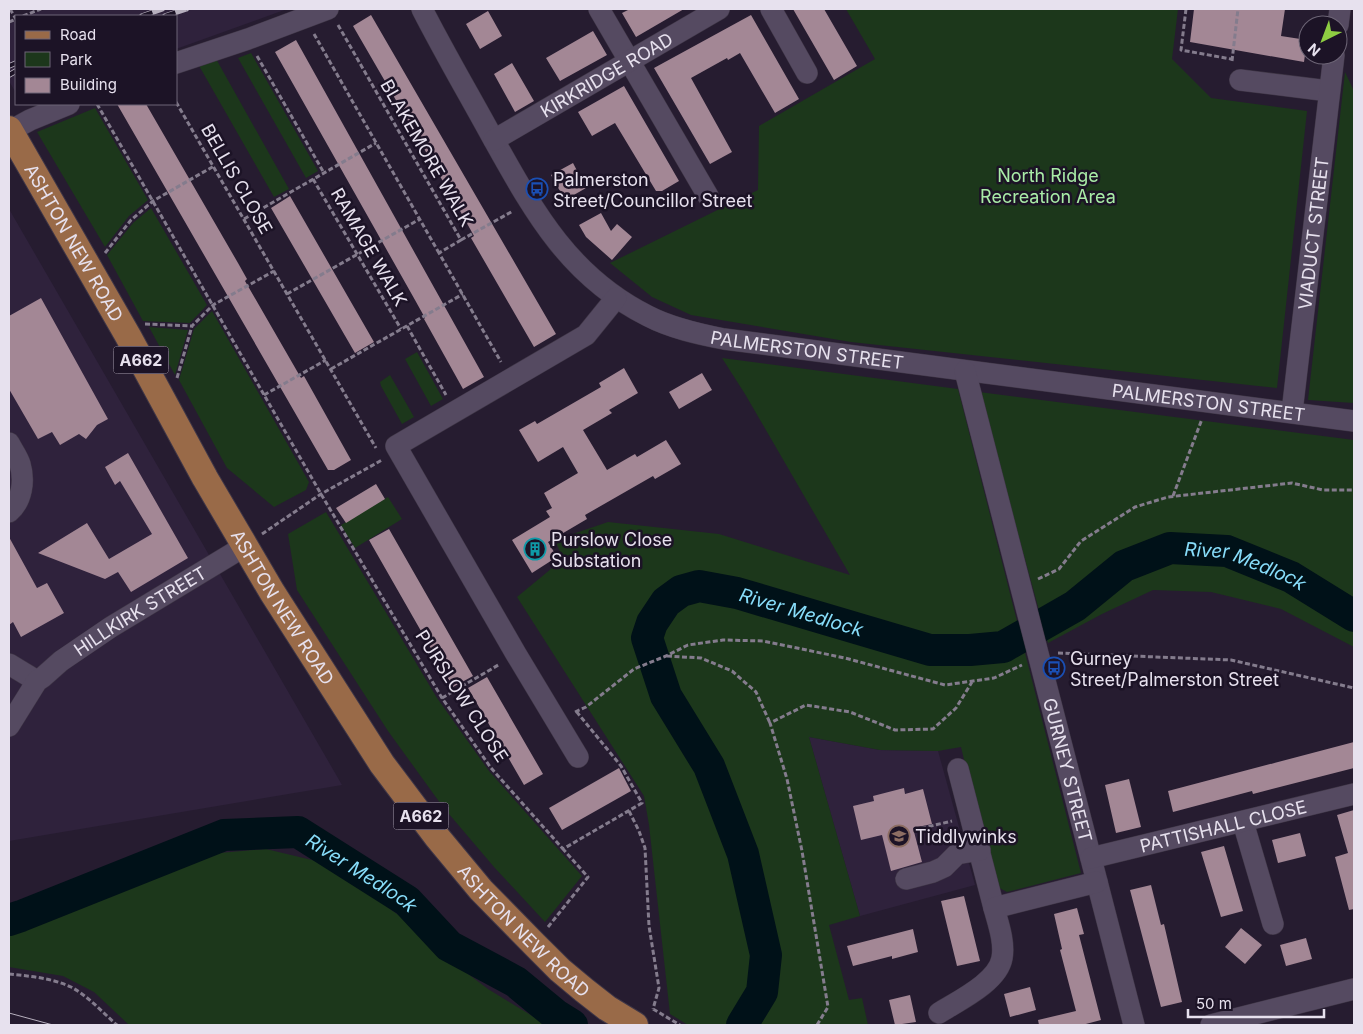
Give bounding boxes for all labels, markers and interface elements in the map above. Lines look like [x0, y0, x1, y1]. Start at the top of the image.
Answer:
legend [15, 15, 178, 105]
north arrow [1298, 15, 1348, 65]
text: Road [60, 25, 96, 44]
street label: KIRKRIDGE ROAD [536, 28, 676, 121]
text: N [1304, 40, 1324, 60]
text: Park [60, 50, 93, 69]
text: Building [60, 75, 117, 94]
street label: BLAKEMORE WALK [376, 76, 478, 230]
street label: BELLIS CLOSE [197, 120, 277, 238]
street label: VIADUCT STREET [1294, 156, 1332, 311]
street label: ASHTON NEW ROAD [21, 160, 128, 325]
park label: North Ridge Recreation Area [980, 165, 1116, 207]
place label: Palmerston Street/Councillor Street [553, 169, 752, 211]
bus stop icon: Palmerston Street/Councillor Street [525, 177, 549, 201]
street label: RAMAGE WALK [327, 184, 411, 310]
street label: PALMERSTON STREET [709, 326, 905, 373]
road number: A662 [114, 346, 168, 374]
street label: PALMERSTON STREET [1111, 379, 1307, 425]
street label: ASHTON NEW ROAD [227, 526, 339, 688]
place label: Purslow Close Substation [551, 529, 672, 571]
building icon: Purslow Close Substation [523, 537, 547, 561]
water label: River Medlock [1184, 537, 1311, 595]
street label: HILLKIRK STREET [70, 561, 210, 660]
water label: River Medlock [737, 583, 866, 641]
street label: PURSLOW CLOSE [411, 626, 513, 766]
place label: Gurney Street/Palmerston Street [1070, 648, 1279, 690]
bus stop icon: Gurney Street/Palmerston Street [1042, 656, 1066, 680]
street label: GURNEY STREET [1039, 696, 1097, 844]
street label: PATTISHALL CLOSE [1138, 795, 1309, 856]
road number: A662 [394, 802, 448, 829]
school or university icon: Tiddlywinks [887, 824, 911, 848]
place label: Tiddlywinks [915, 826, 1017, 847]
water label: River Medlock [302, 829, 423, 917]
street label: ASHTON NEW ROAD [454, 860, 594, 1001]
scale bar [1188, 986, 1324, 1018]
text: 50 m [1196, 994, 1232, 1013]

